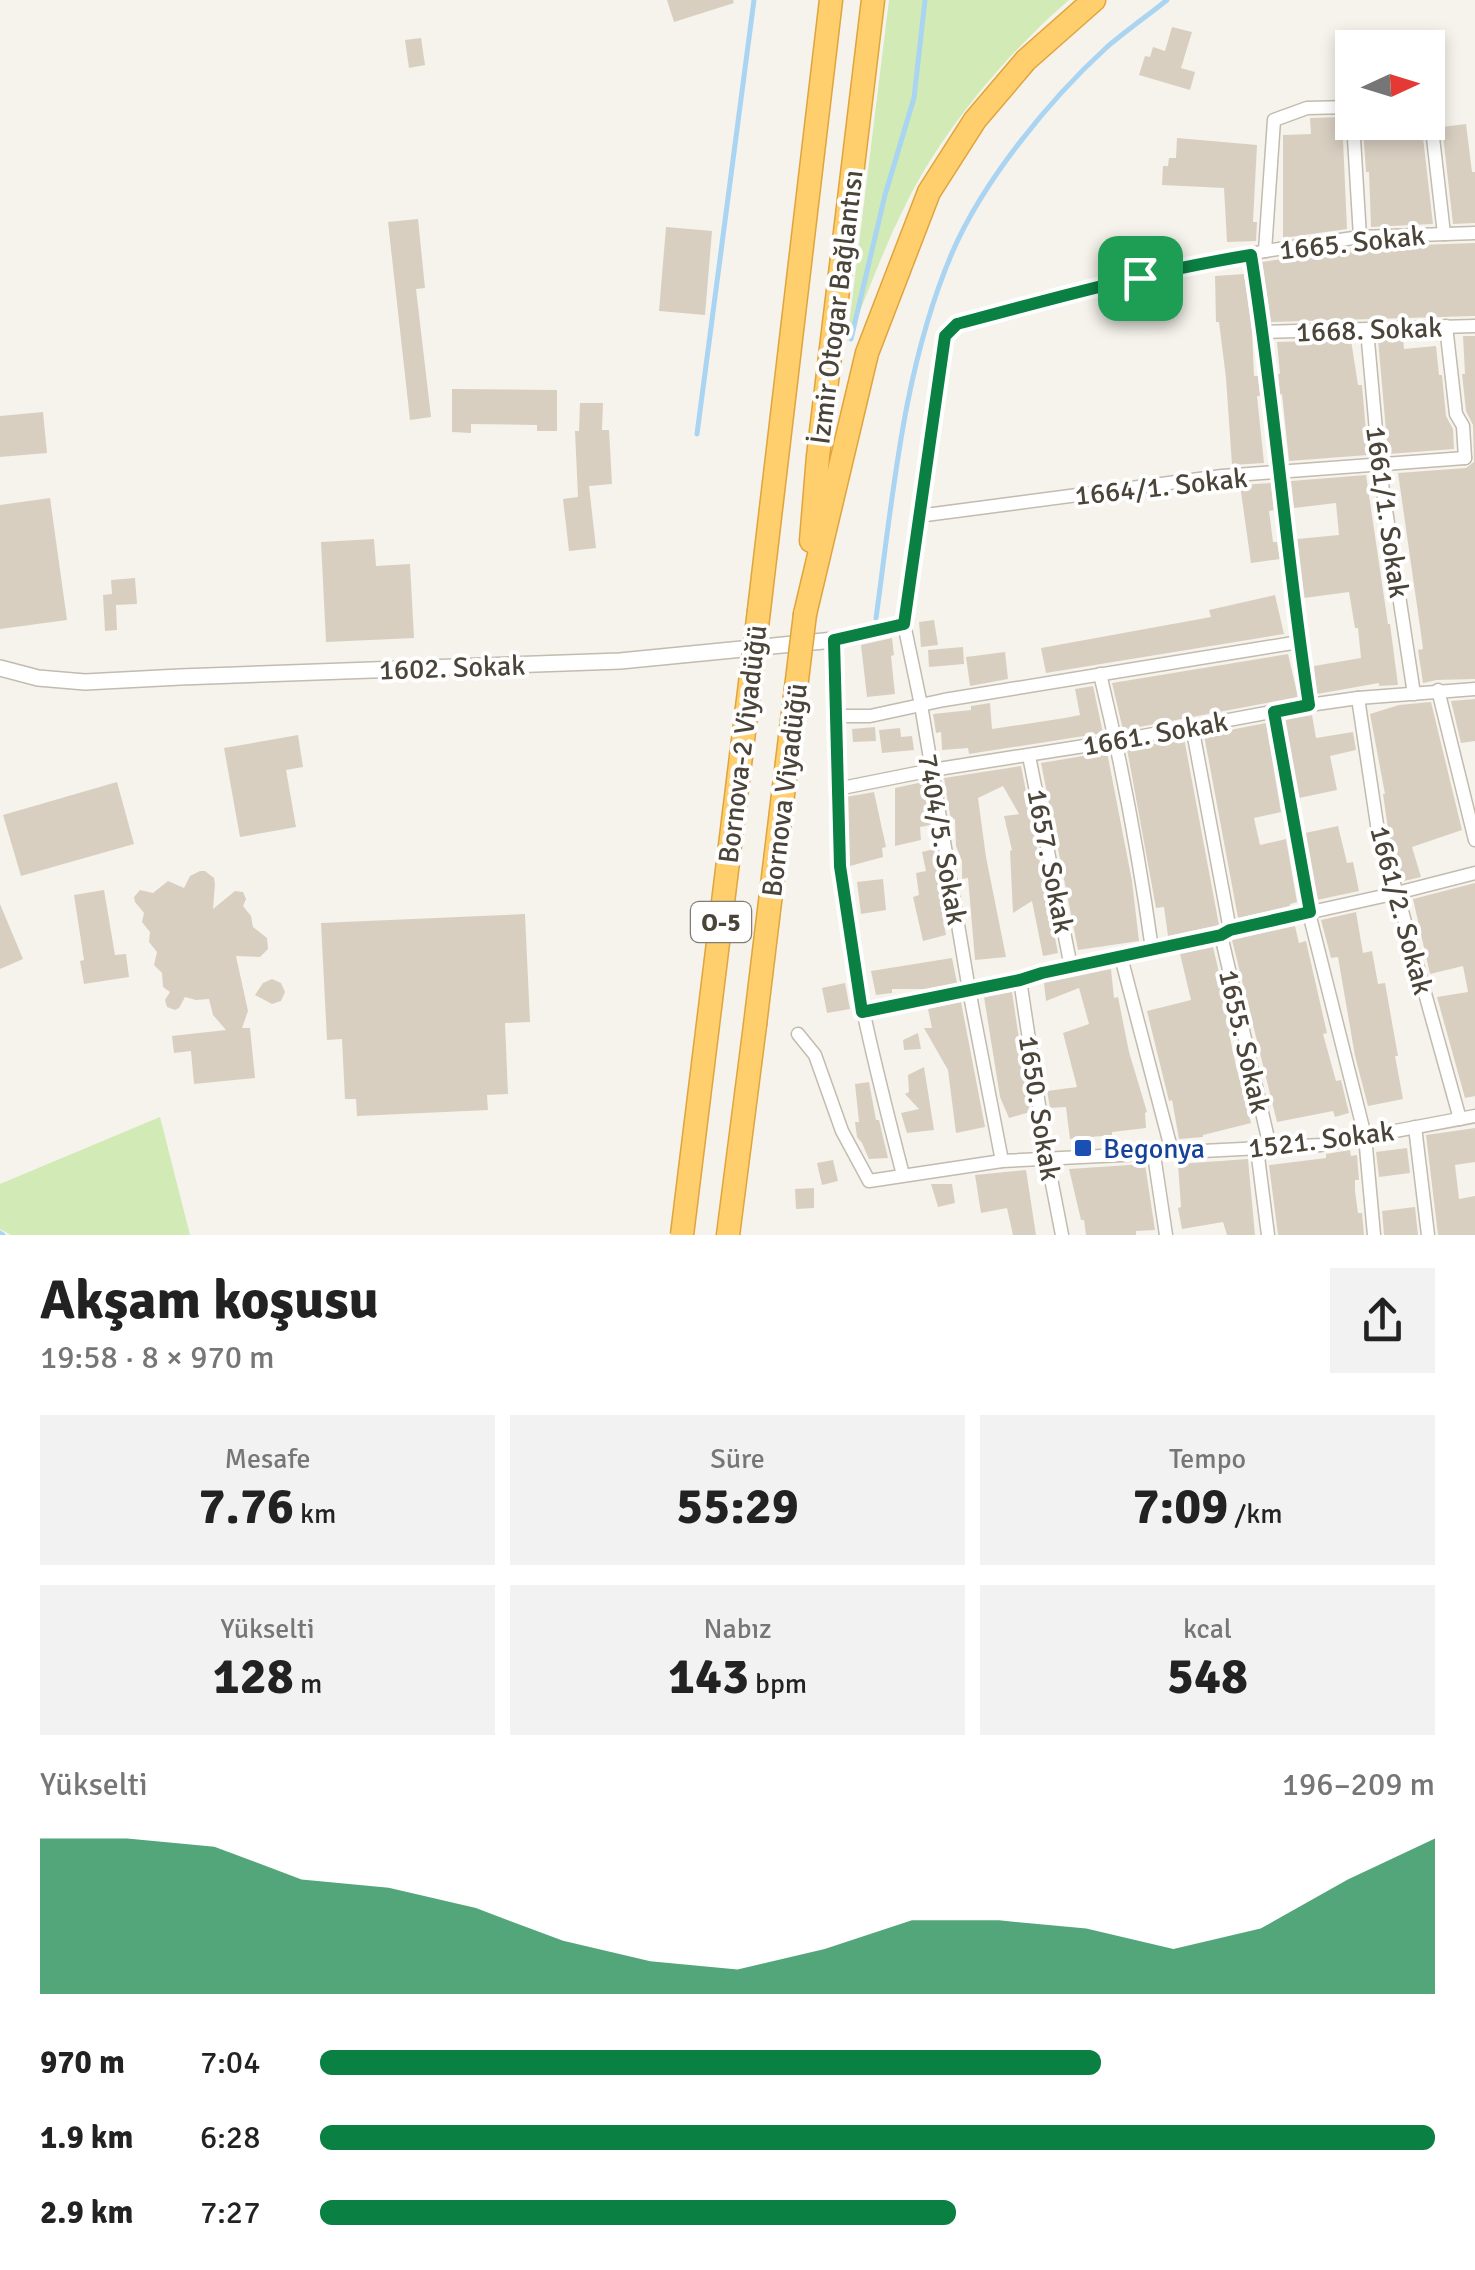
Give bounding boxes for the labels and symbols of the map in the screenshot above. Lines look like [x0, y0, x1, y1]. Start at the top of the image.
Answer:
north arrow [1335, 30, 1445, 140]
street label: İzmir Otogar Bağlantısı [803, 168, 871, 446]
street label: 1665. Sokak [1278, 218, 1427, 268]
pin [1098, 236, 1183, 321]
street label: 1668. Sokak [1295, 310, 1443, 350]
street label: 1661/1. Sokak [1358, 424, 1416, 600]
street label: 1664/1. Sokak [1073, 461, 1249, 513]
street label: Bornova-2 Viyadüğü [712, 623, 774, 865]
street label: 1602. Sokak [378, 648, 526, 688]
street label: Bornova Viyadüğü [755, 681, 815, 899]
street label: 1661. Sokak [1080, 705, 1230, 763]
street label: 7404/5. Sokak [910, 751, 974, 927]
street label: 1657. Sokak [1019, 786, 1081, 936]
street label: 1661/2. Sokak [1362, 822, 1440, 998]
road number: O-5 [691, 902, 751, 942]
street label: 1655. Sokak [1211, 966, 1277, 1116]
street label: 1650. Sokak [1011, 1033, 1067, 1183]
street label: 1521. Sokak [1246, 1114, 1396, 1166]
place label: Begonya [1103, 1132, 1205, 1166]
marker: Begonya [1072, 1137, 1094, 1159]

